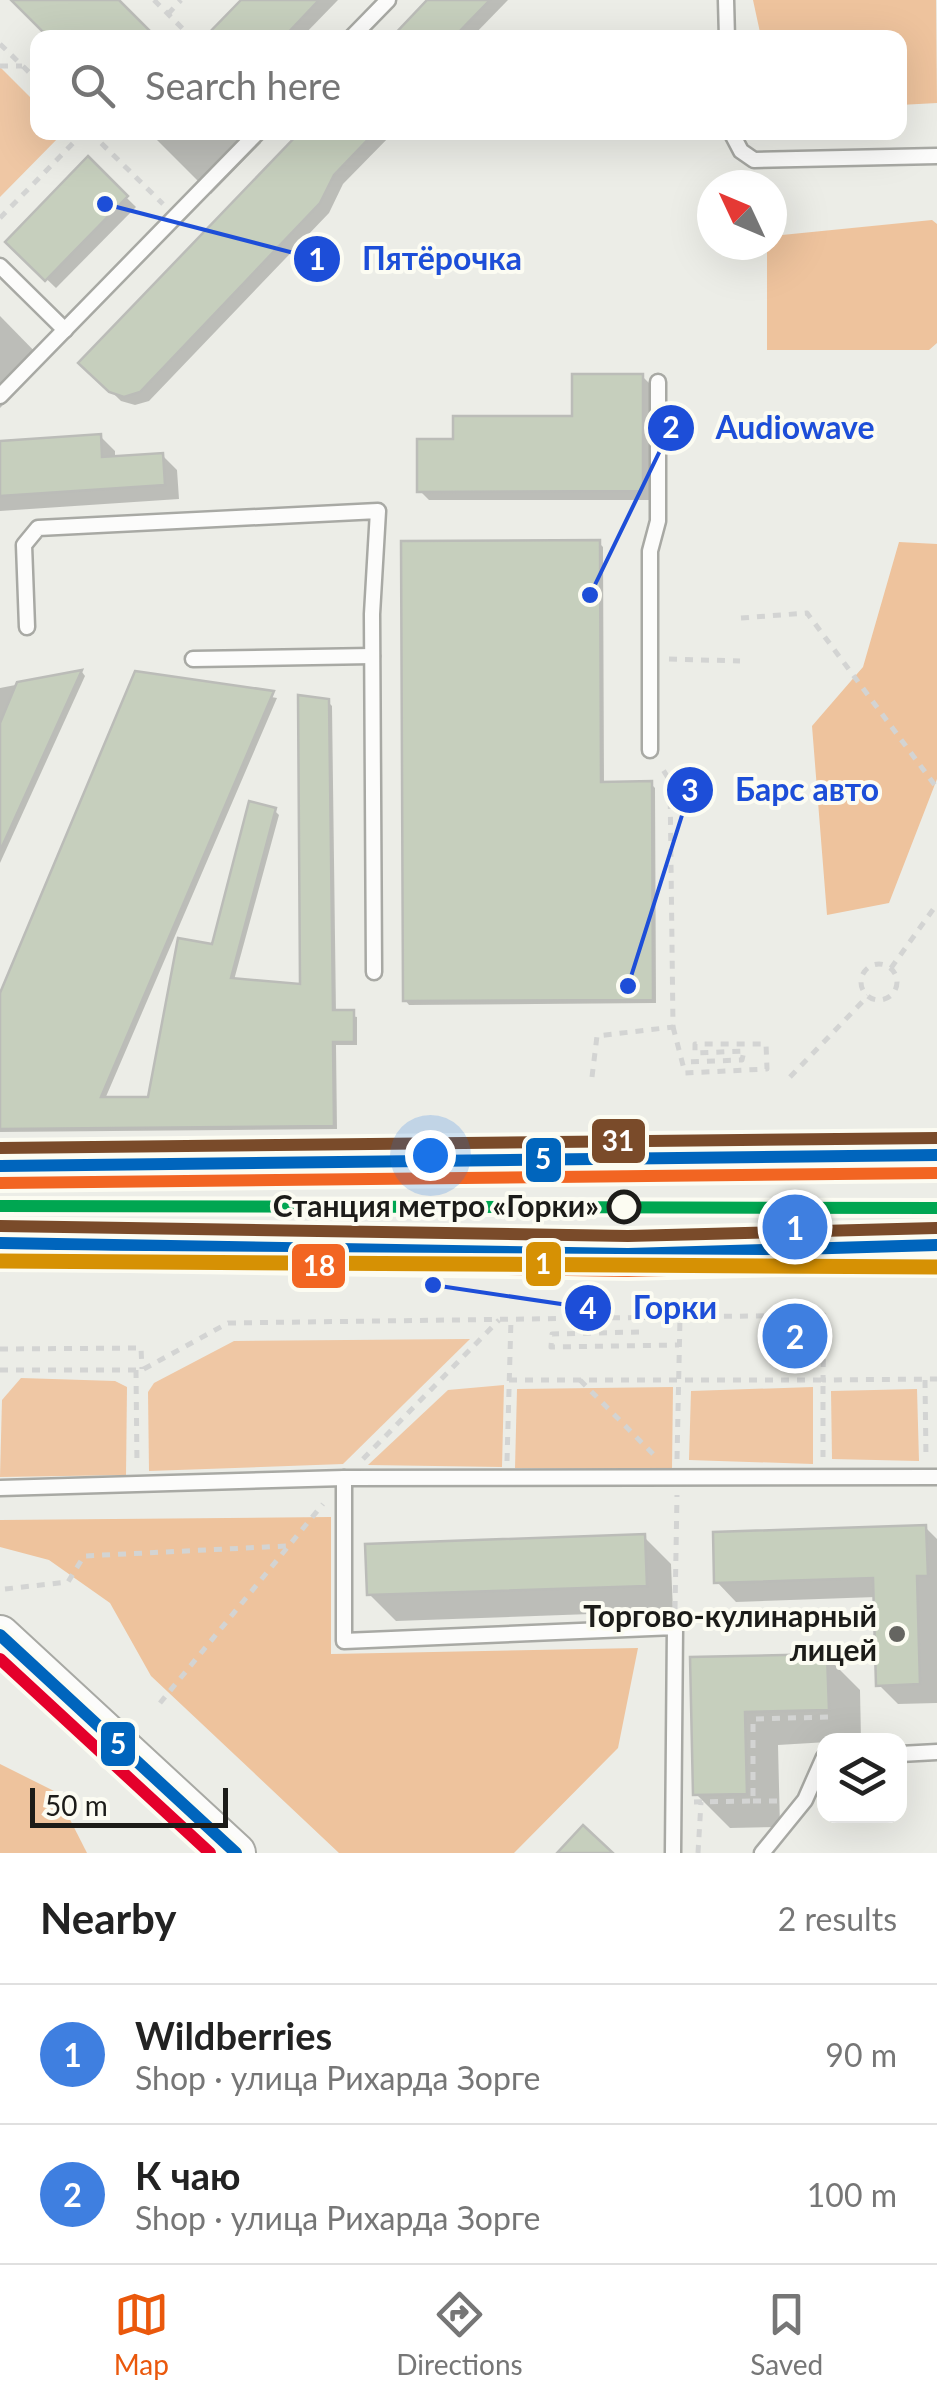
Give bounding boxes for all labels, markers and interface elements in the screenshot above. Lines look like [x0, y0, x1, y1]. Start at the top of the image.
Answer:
search box [30, 30, 907, 140]
icon: search [65, 58, 120, 113]
text: Search here [145, 62, 341, 108]
north arrow [697, 170, 787, 260]
callout: Пятёрочка [292, 228, 542, 290]
text: Пятёрочка [362, 238, 522, 277]
text: 1 [308, 240, 326, 276]
callout: Audiowave [646, 397, 895, 459]
text: Audiowave [714, 407, 875, 446]
text: 2 [662, 408, 680, 444]
callout: Барс авто [665, 759, 899, 821]
text: Барс авто [735, 769, 879, 808]
text: 3 [681, 771, 699, 807]
line badge: 31 [590, 1117, 647, 1165]
text: 31 [602, 1123, 634, 1157]
your location [405, 1130, 456, 1181]
line badge: 5 [524, 1136, 563, 1184]
text: 5 [535, 1141, 551, 1175]
place label: Станция метро «Горки» [273, 1187, 599, 1223]
pin: 1 [762, 1190, 828, 1264]
marker: Станция метро «Горки» [608, 1191, 640, 1223]
line badge: 1 [524, 1240, 563, 1288]
line badge: 18 [290, 1242, 347, 1290]
text: 1 [535, 1246, 551, 1280]
text: 18 [303, 1248, 335, 1282]
callout: Горки [563, 1277, 738, 1339]
text: Горки [633, 1287, 717, 1326]
text: 4 [579, 1289, 597, 1325]
pin: 2 [762, 1298, 828, 1374]
place label: Торгово-кулинарный лицей [583, 1597, 877, 1667]
marker: Торгово-кулинарный лицей [886, 1623, 908, 1645]
line badge: 5 [99, 1720, 137, 1768]
text: 5 [110, 1726, 126, 1760]
map controls [817, 1733, 907, 1823]
button: layers [817, 1733, 907, 1823]
scale bar [30, 1783, 228, 1828]
text: 50 m [45, 1788, 108, 1822]
text: Nearby [40, 1893, 177, 1943]
text: 2 results [778, 1899, 897, 1938]
text: Wildberries [135, 2012, 332, 2058]
text: 1 [63, 2035, 82, 2074]
text: 90 m [825, 2035, 897, 2074]
text: Shop · улица Рихарда Зорге [135, 2058, 540, 2097]
text: К чаю [135, 2152, 240, 2198]
text: 2 [63, 2175, 82, 2214]
text: 100 m [807, 2175, 897, 2214]
text: Shop · улица Рихарда Зорге [135, 2198, 540, 2237]
tab: Map [114, 2287, 169, 2381]
tab: Directions [396, 2287, 523, 2381]
tab: Saved [750, 2287, 823, 2381]

